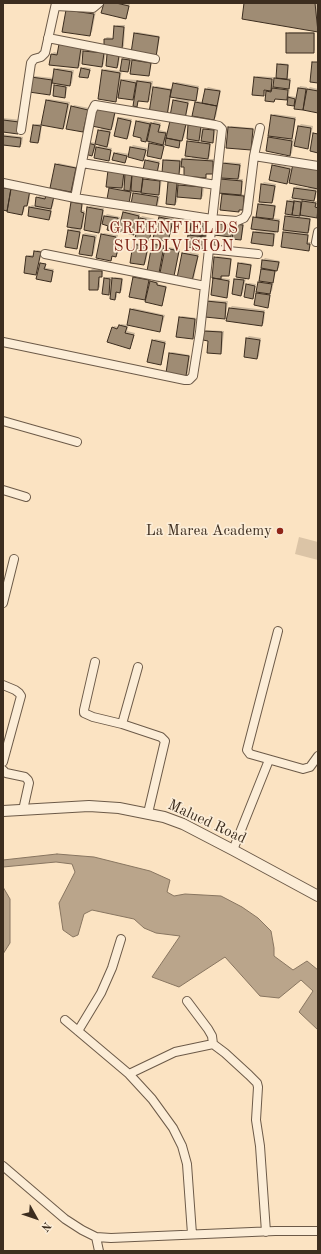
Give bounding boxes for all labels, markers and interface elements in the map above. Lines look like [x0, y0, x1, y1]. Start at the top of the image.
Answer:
district label: GREENFIELDS SUBDIVISION [109, 219, 239, 257]
place label: La Marea Academy [146, 522, 272, 540]
marker: La Marea Academy [275, 526, 285, 536]
street label: Malued Road [165, 796, 249, 848]
north arrow [16, 1198, 56, 1238]
text: N [39, 1219, 52, 1233]

